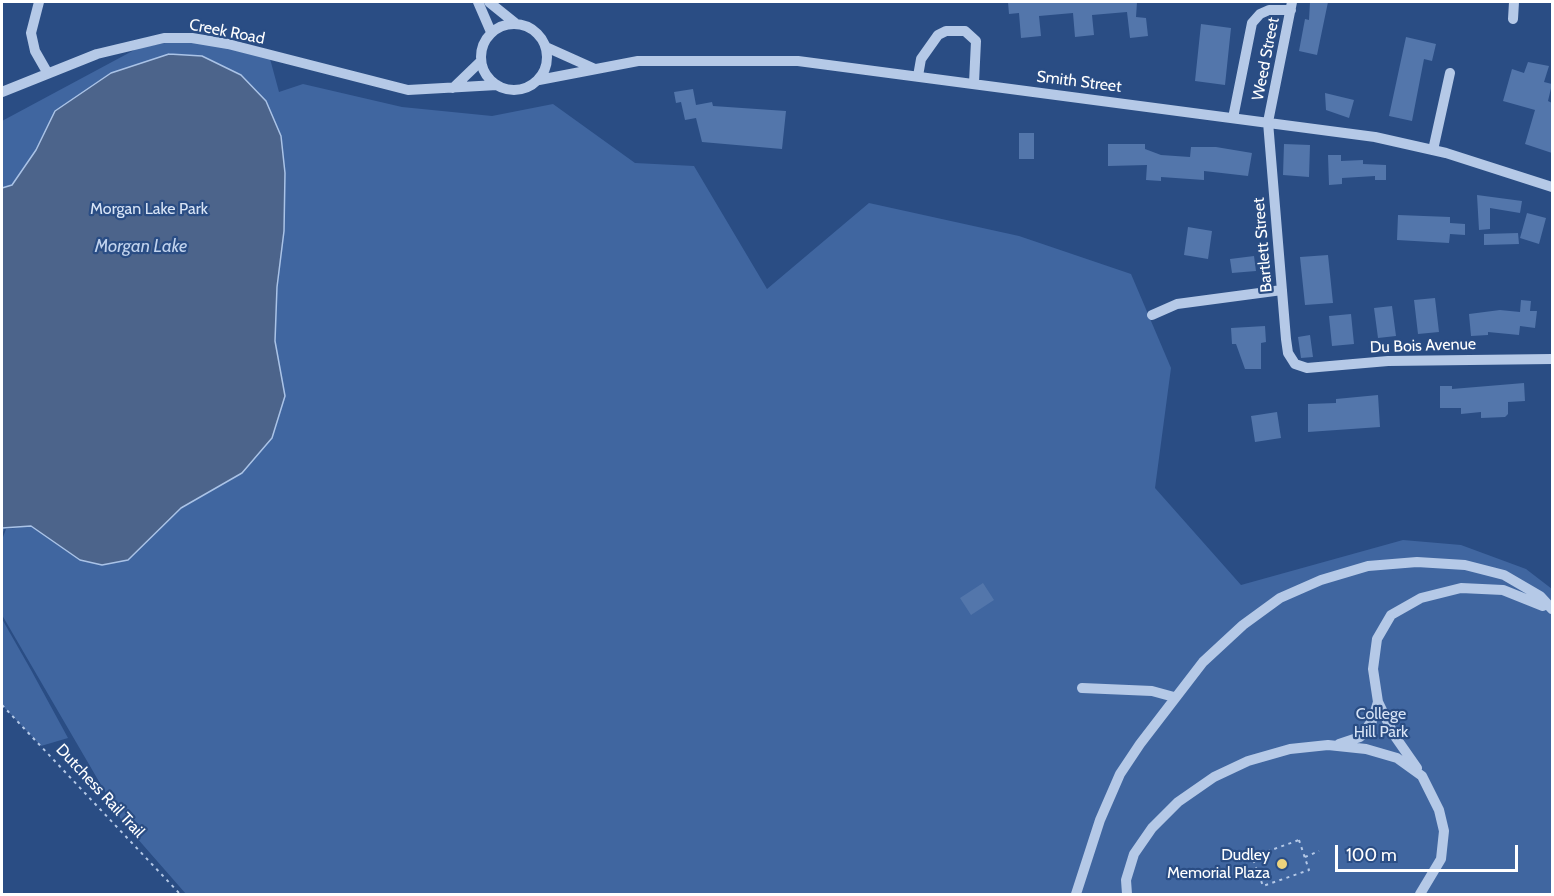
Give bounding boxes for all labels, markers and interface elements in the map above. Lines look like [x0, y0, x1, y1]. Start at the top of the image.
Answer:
street label: Creek Road [188, 15, 266, 49]
street label: Weed Street [1249, 16, 1283, 102]
street label: Smith Street [1035, 67, 1123, 97]
street label: Bartlett Street [1249, 197, 1277, 293]
park label: Morgan Lake Park [90, 199, 208, 219]
water label: Morgan Lake [95, 236, 187, 258]
street label: Du Bois Avenue [1370, 335, 1476, 357]
park label: College Hill Park [1354, 704, 1408, 742]
street label: Dutchess Rail Trail [52, 740, 148, 842]
scale bar [1338, 833, 1521, 871]
text: 100 m [1346, 844, 1397, 866]
place label: Dudley Memorial Plaza [1167, 845, 1270, 883]
marker: Dudley Memorial Plaza [1275, 857, 1289, 871]

